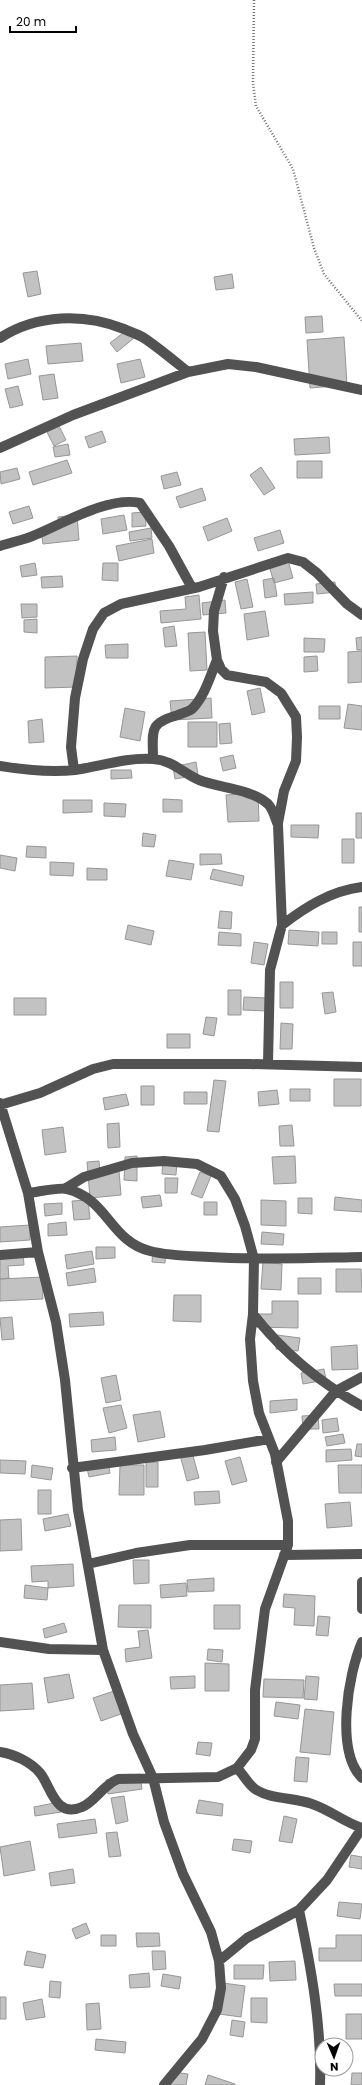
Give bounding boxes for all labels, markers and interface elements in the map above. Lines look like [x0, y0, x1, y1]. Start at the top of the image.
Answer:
scale bar [10, 8, 76, 34]
text: 20 m [16, 13, 46, 30]
north arrow [314, 2037, 354, 2077]
text: N [330, 2059, 339, 2075]

